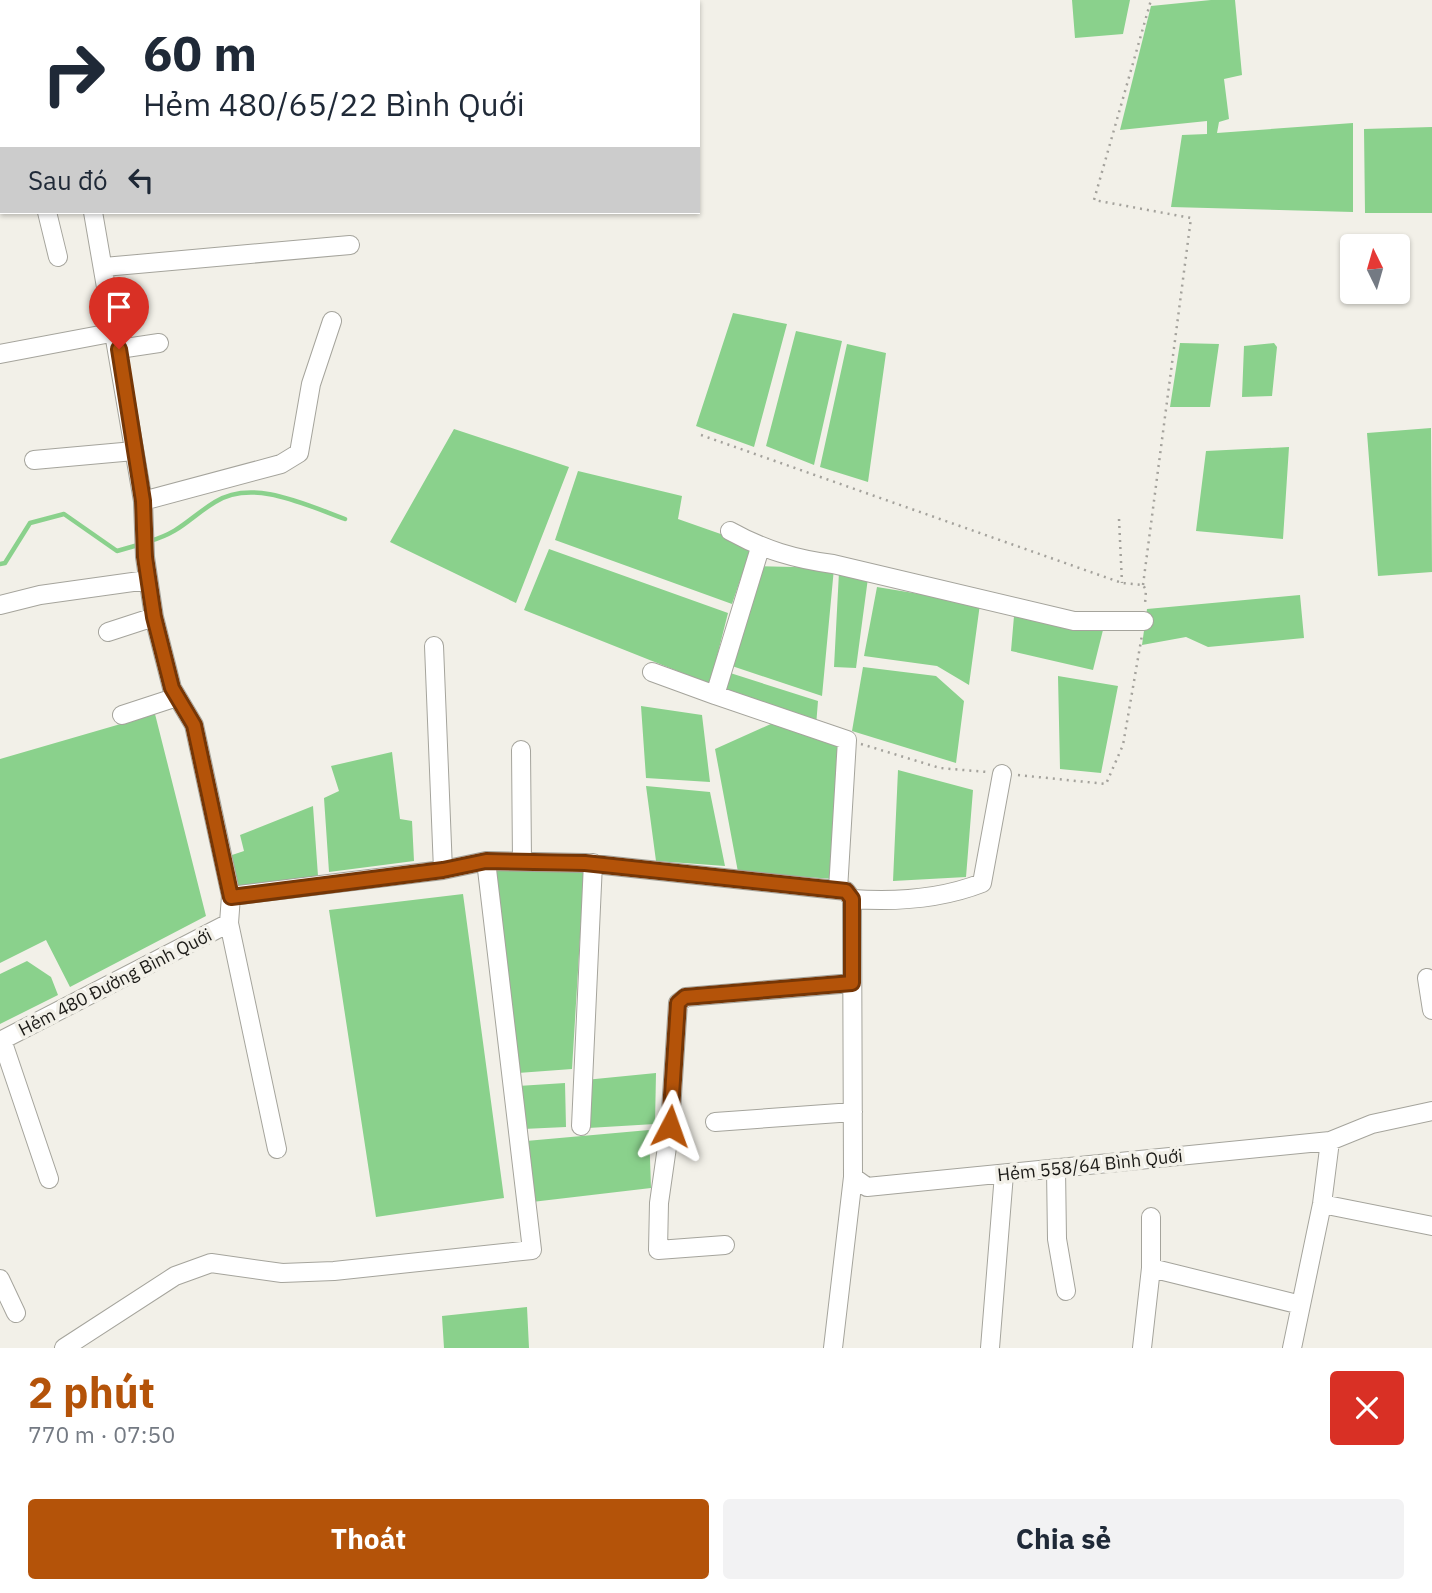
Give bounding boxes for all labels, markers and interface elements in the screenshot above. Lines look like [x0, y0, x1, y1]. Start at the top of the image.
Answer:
text: 60 m [143, 21, 257, 84]
icon: right [28, 28, 119, 119]
text: Hẻm 480/65/22 Bình Quới [143, 83, 525, 125]
icon: left [122, 161, 160, 199]
text: Sau đó [28, 163, 108, 197]
north arrow [1340, 234, 1410, 304]
map controls [1340, 234, 1410, 304]
pin [89, 277, 149, 349]
icon: arrive [100, 288, 138, 326]
street label: Hẻm 480 Đường Bình Quới [14, 923, 216, 1041]
position arrow [633, 1089, 707, 1163]
street label: Hẻm 558/64 Bình Quới [996, 1144, 1184, 1186]
text: 2 phút [28, 1365, 155, 1420]
button: close [1330, 1371, 1404, 1445]
text: 770 m · 07:50 [28, 1419, 175, 1449]
button: Thoát [28, 1499, 709, 1579]
button: Chia sẻ [723, 1499, 1404, 1579]

